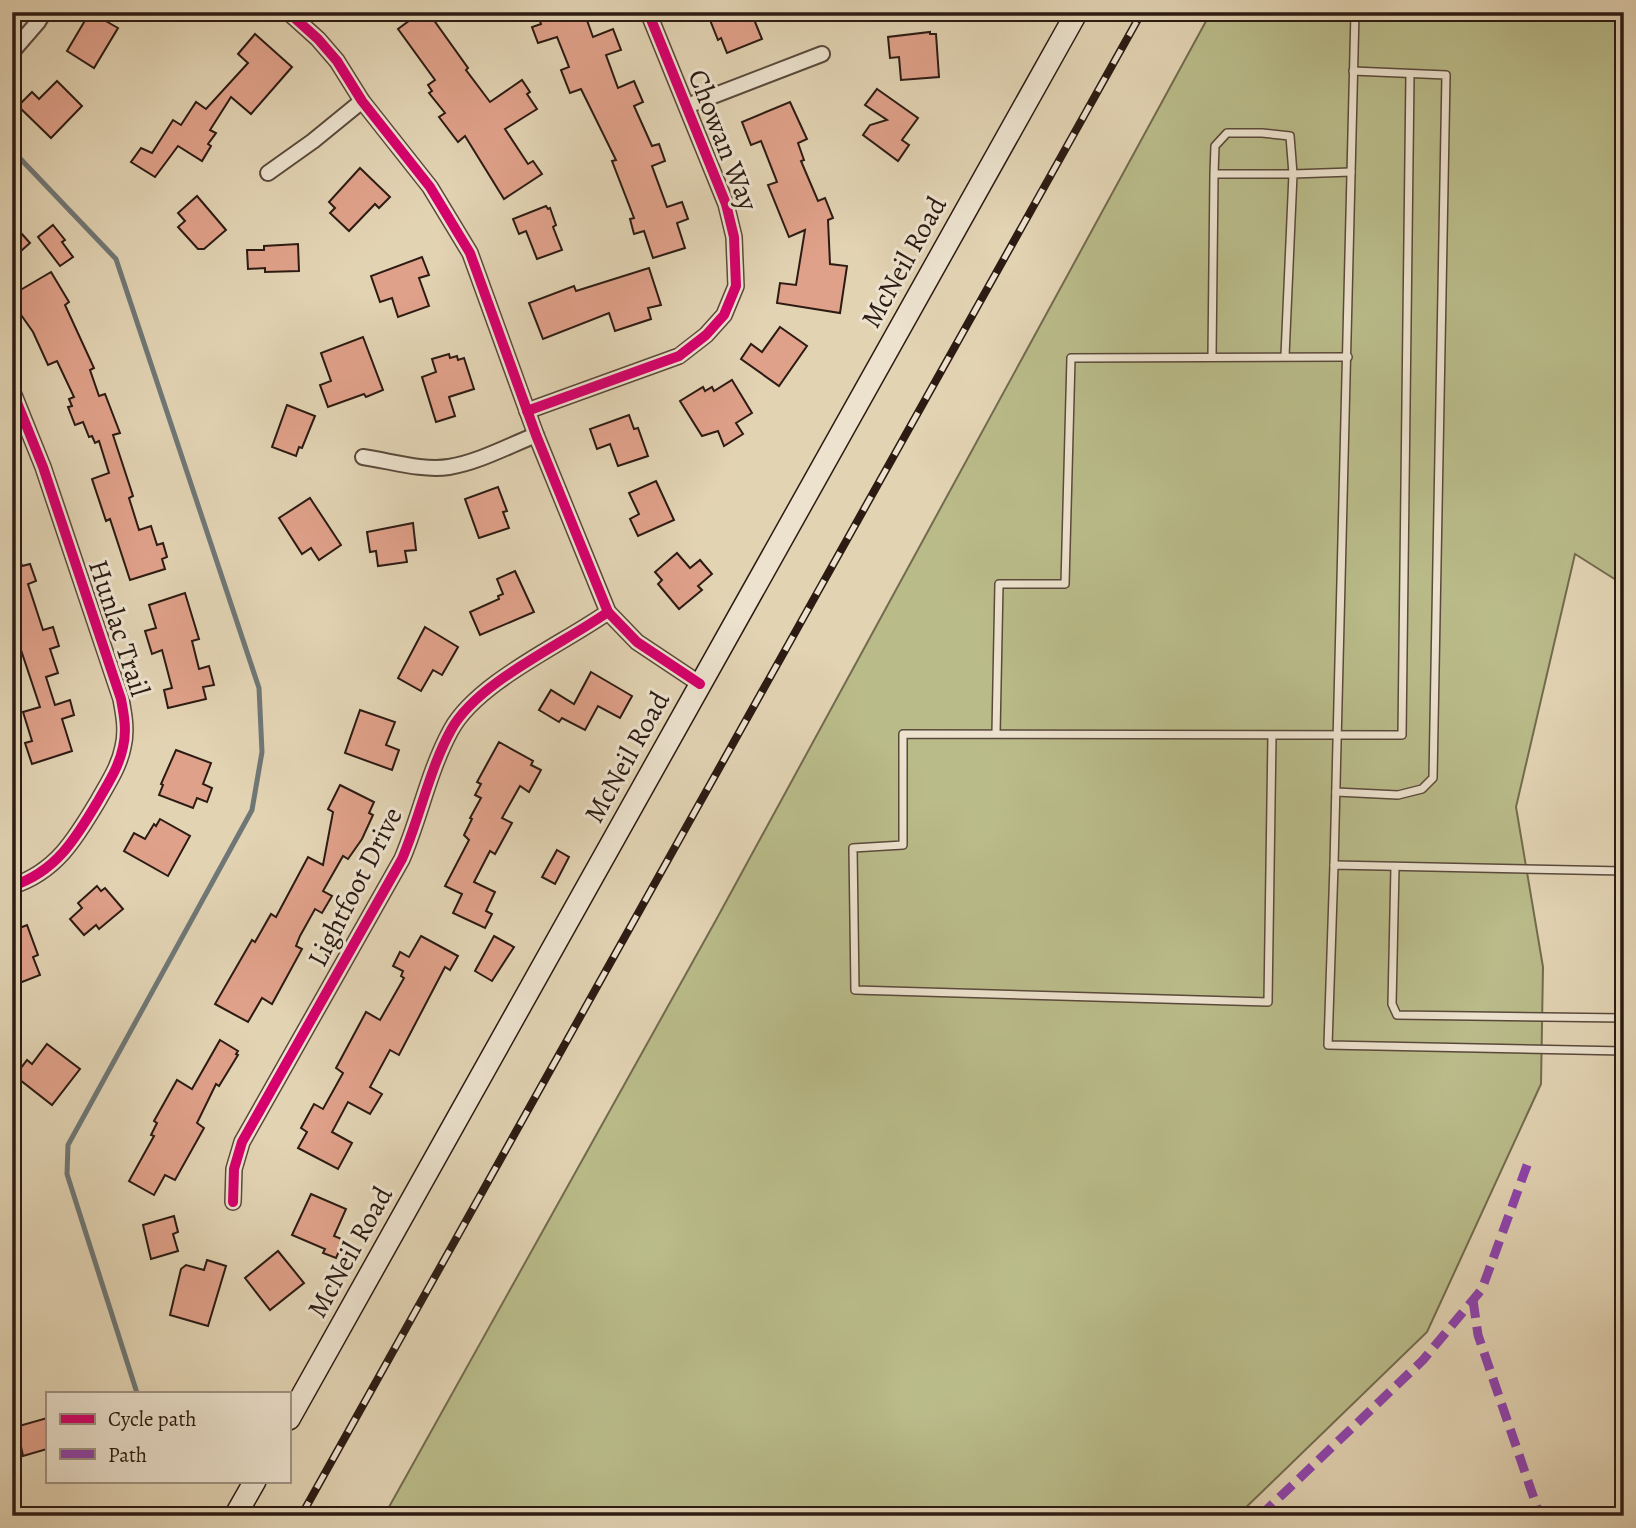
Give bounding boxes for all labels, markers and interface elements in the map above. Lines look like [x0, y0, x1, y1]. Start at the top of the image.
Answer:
street label: Chowan Way [679, 64, 767, 216]
street label: McNeil Road [852, 189, 956, 335]
street label: Hunlac Trail [79, 555, 159, 701]
street label: McNeil Road [575, 684, 679, 830]
street label: Lightfoot Drive [298, 801, 412, 973]
street label: McNeil Road [298, 1179, 402, 1325]
legend [46, 1392, 290, 1482]
text: Cycle path [108, 1405, 197, 1433]
text: Path [108, 1441, 147, 1469]

